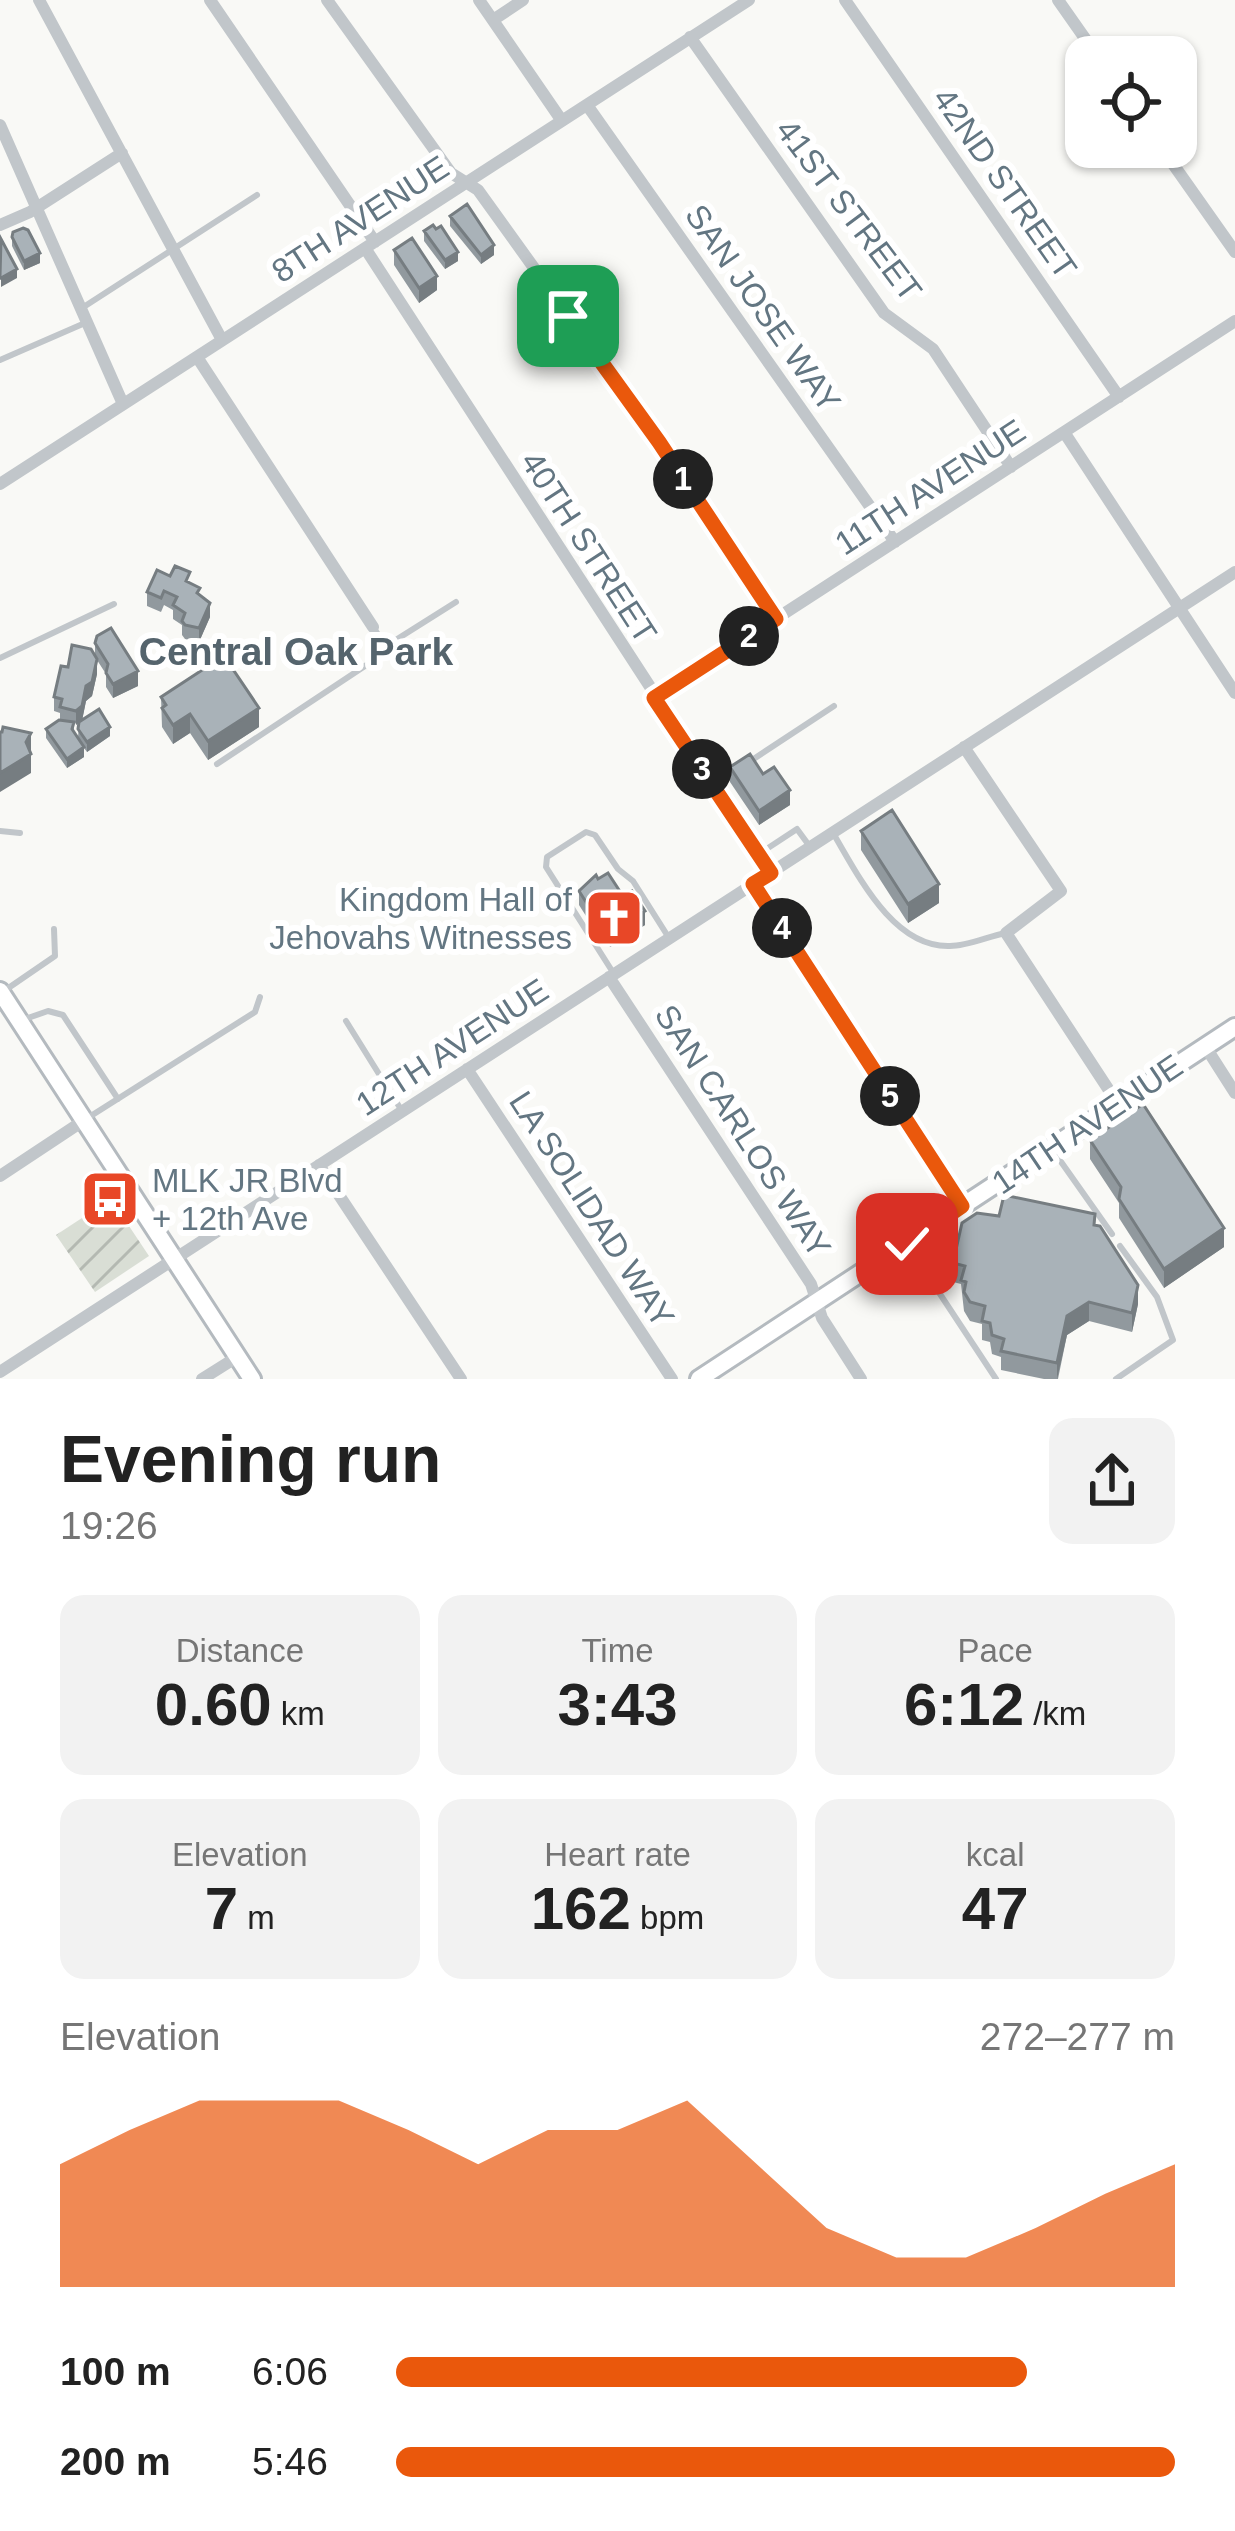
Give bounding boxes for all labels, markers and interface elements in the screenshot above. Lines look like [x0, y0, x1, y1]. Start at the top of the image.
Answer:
map controls [1065, 36, 1197, 168]
button: locate [1065, 36, 1197, 168]
street label: 42ND STREET [926, 81, 1084, 285]
street label: 41ST STREET [769, 112, 929, 308]
street label: 8TH AVENUE [265, 148, 455, 290]
street label: SAN JOSE WAY [678, 198, 848, 418]
pin [517, 265, 619, 367]
icon: arrive [535, 283, 601, 349]
street label: 11TH AVENUE [828, 412, 1032, 562]
street label: 40TH STREET [514, 445, 664, 649]
pin: 1 [653, 449, 713, 509]
text: 1 [674, 460, 692, 497]
pin: 2 [719, 606, 779, 666]
text: 2 [740, 617, 758, 654]
district label: Central Oak Park [139, 630, 453, 673]
pin: 3 [672, 739, 732, 799]
text: 3 [693, 750, 711, 787]
place label: Kingdom Hall of Jehovahs Witnesses [269, 881, 573, 956]
church icon: Kingdom Hall of Jehovahs Witnesses [583, 887, 645, 949]
pin: 4 [752, 898, 812, 958]
text: 4 [773, 909, 791, 946]
street label: 12TH AVENUE [349, 971, 555, 1123]
street label: SAN CARLOS WAY [648, 998, 838, 1264]
street label: 14TH AVENUE [985, 1047, 1189, 1201]
pin: 5 [860, 1066, 920, 1126]
text: 5 [881, 1077, 899, 1114]
street label: LA SOLIDAD WAY [502, 1084, 682, 1334]
place label: MLK JR Blvd + 12th Ave [152, 1162, 343, 1237]
bus stop icon: MLK JR Blvd + 12th Ave [79, 1168, 141, 1230]
pin [856, 1193, 958, 1295]
icon: check [874, 1211, 940, 1277]
button: share [1049, 1418, 1175, 1544]
text: Evening run [60, 1422, 441, 1496]
text: 19:26 [60, 1504, 158, 1547]
text: Distance [176, 1632, 304, 1669]
text: Time [581, 1632, 654, 1669]
text: Pace [958, 1632, 1033, 1669]
text: 0.60 [155, 1671, 272, 1738]
text: 3:43 [557, 1671, 678, 1738]
text: 6:12 [904, 1671, 1024, 1738]
text: km [272, 1695, 325, 1732]
text: /km [1024, 1695, 1086, 1732]
text: Elevation [172, 1836, 308, 1873]
text: Heart rate [544, 1836, 691, 1873]
text: kcal [966, 1836, 1025, 1873]
text: 7 [205, 1875, 238, 1942]
text: 162 [531, 1875, 631, 1942]
text: 47 [962, 1875, 1029, 1942]
text: m [238, 1899, 275, 1936]
text: bpm [631, 1899, 704, 1936]
text: Elevation [60, 2015, 220, 2058]
text: 272–277 m [980, 2015, 1175, 2058]
text: 100 m [60, 2350, 171, 2393]
text: 6:06 [252, 2350, 328, 2393]
text: 200 m [60, 2440, 171, 2483]
text: 5:46 [252, 2440, 328, 2483]

